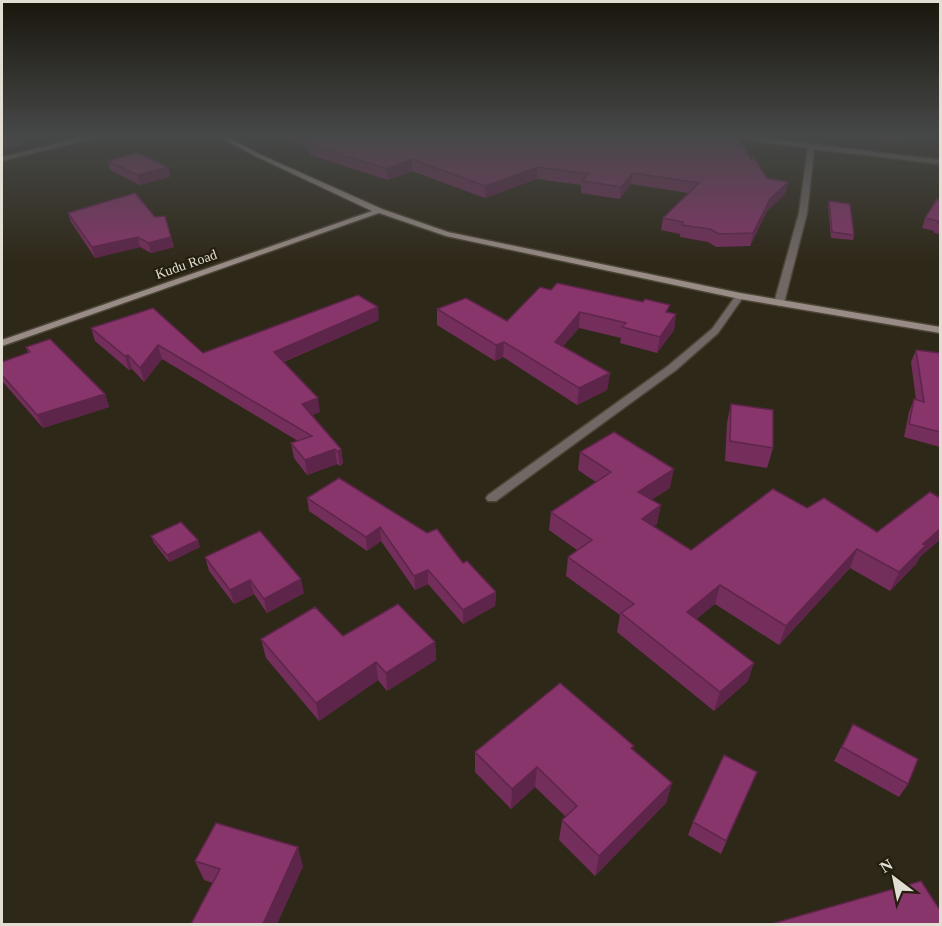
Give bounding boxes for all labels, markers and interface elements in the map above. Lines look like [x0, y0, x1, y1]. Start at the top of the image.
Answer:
street label: Kudu Road [153, 247, 219, 282]
north arrow [864, 848, 924, 908]
text: N [877, 855, 896, 876]

